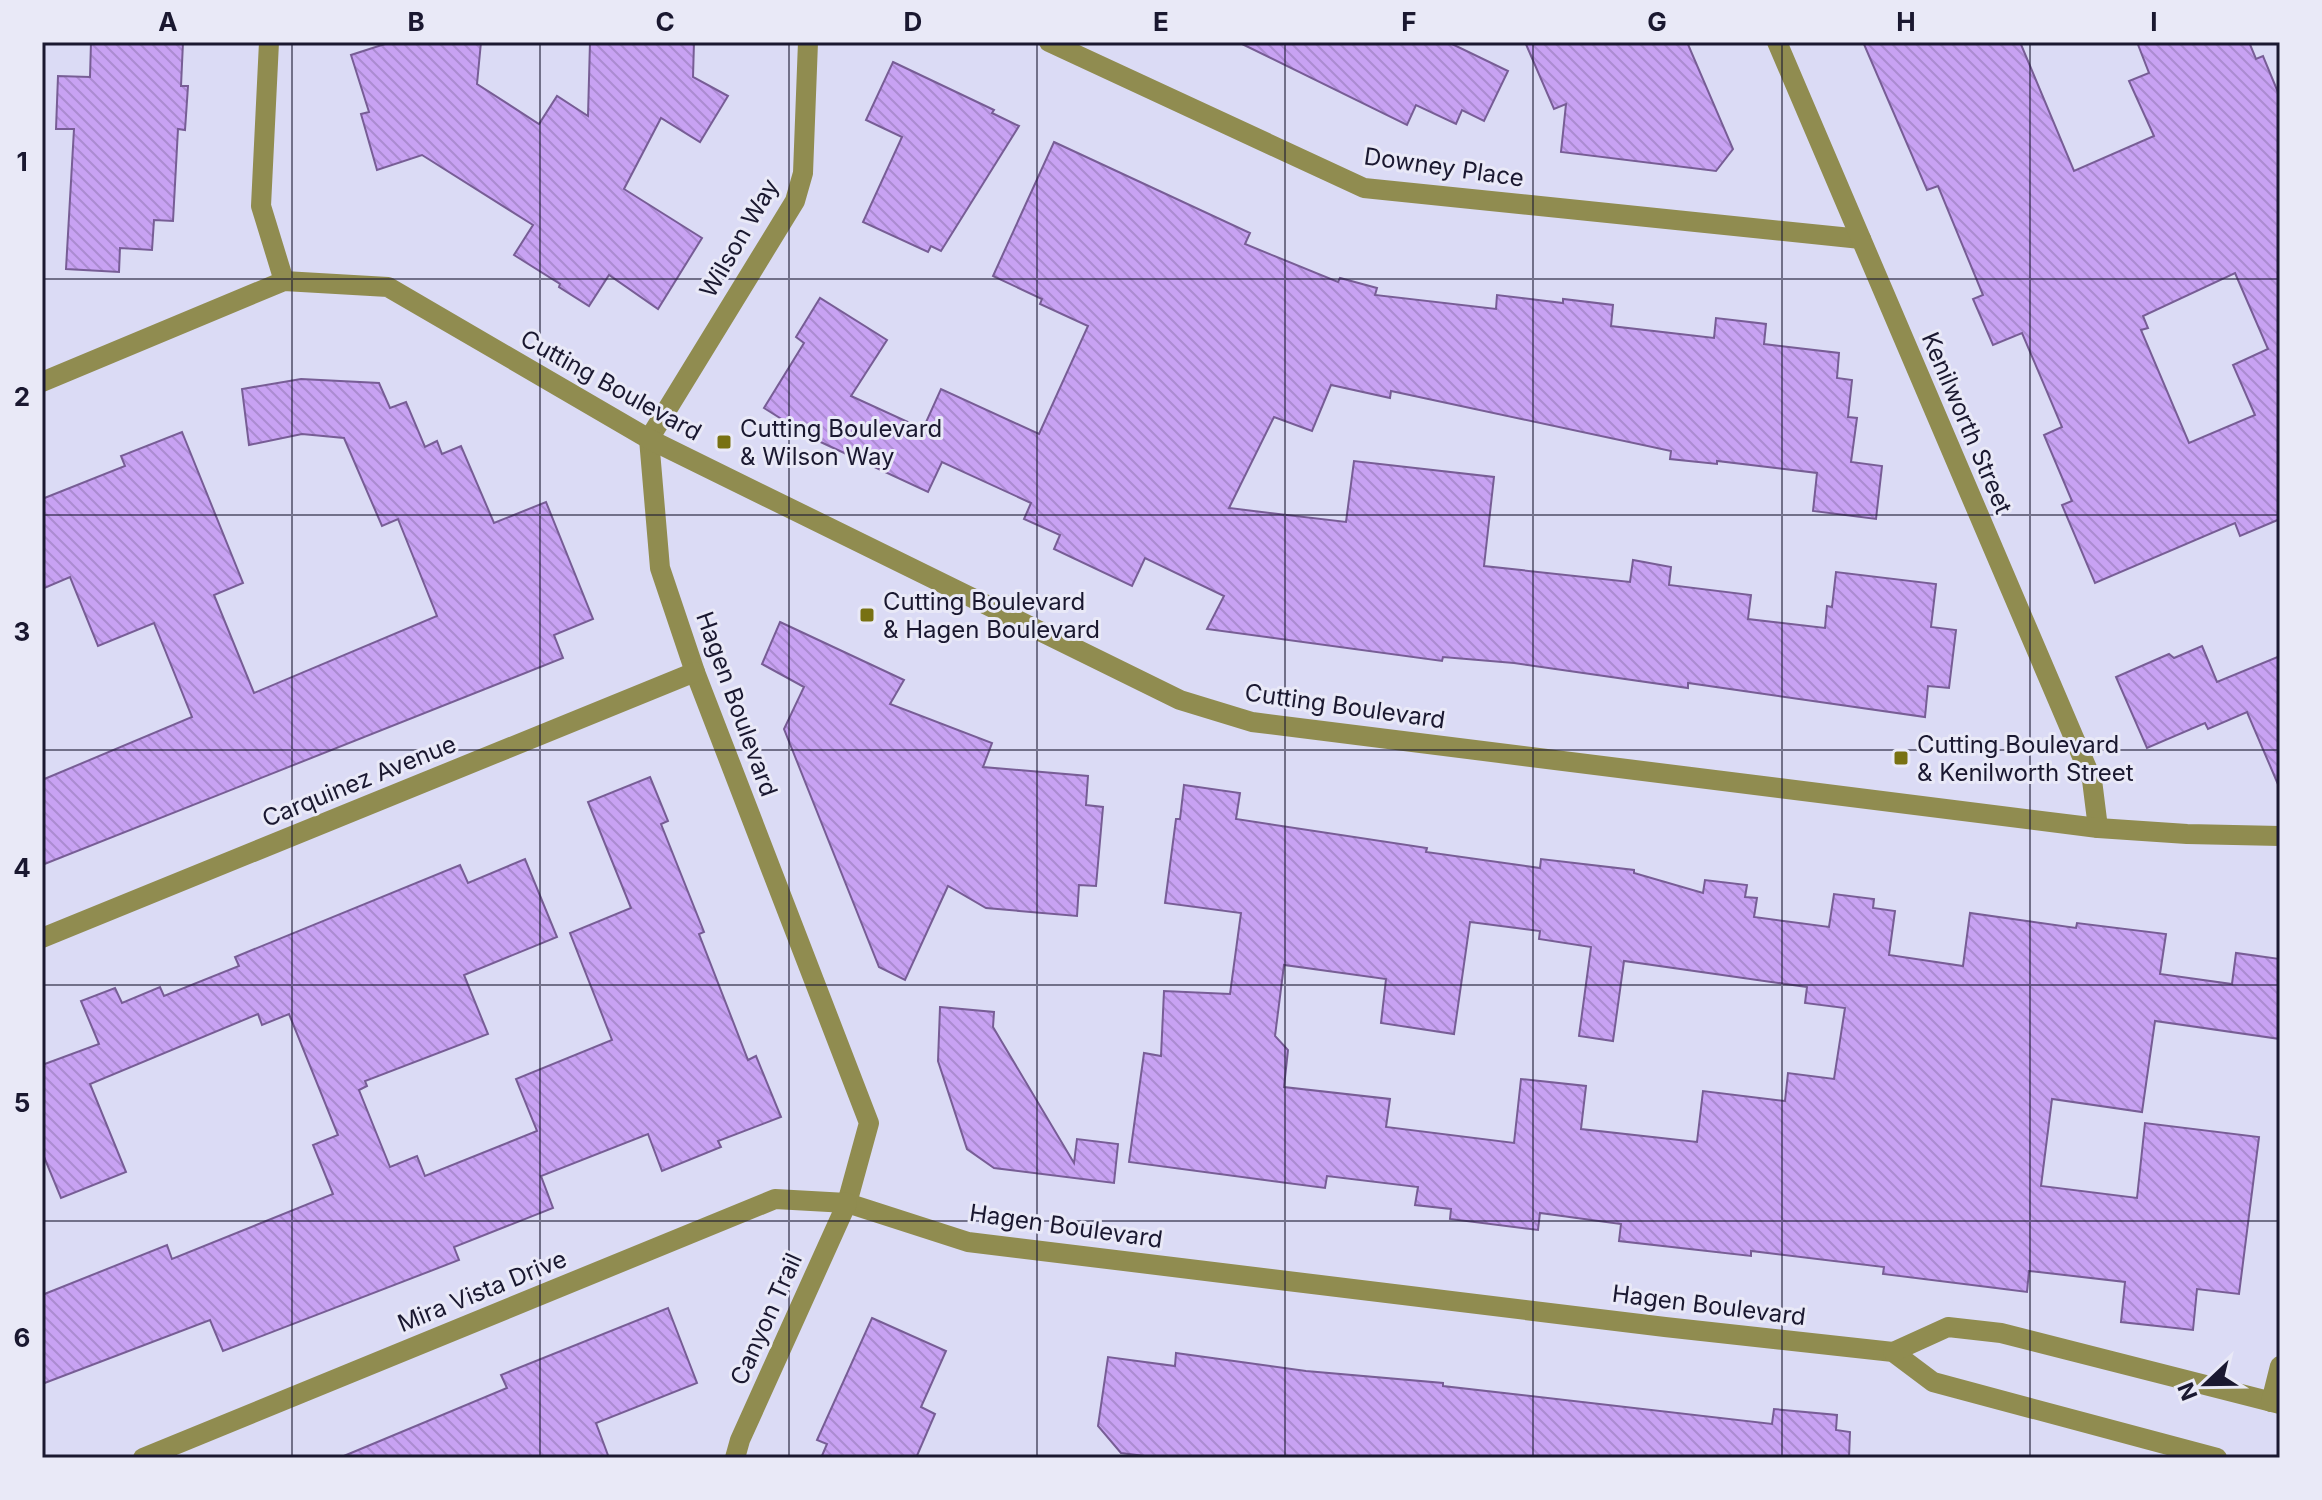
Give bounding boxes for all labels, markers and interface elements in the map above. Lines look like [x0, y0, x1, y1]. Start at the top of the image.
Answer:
text: A [158, 6, 178, 37]
text: B [407, 6, 425, 37]
text: C [655, 6, 675, 37]
text: D [904, 6, 922, 37]
text: E [1153, 6, 1169, 37]
text: F [1401, 6, 1417, 37]
text: G [1647, 6, 1667, 37]
text: H [1896, 6, 1916, 37]
text: I [2150, 6, 2158, 37]
street label: Downey Place [1362, 141, 1526, 193]
text: 1 [16, 146, 28, 177]
street label: Wilson Way [693, 173, 785, 303]
street label: Cutting Boulevard [516, 323, 706, 447]
street label: Kenilworth Street [1916, 328, 2018, 518]
text: 2 [14, 381, 30, 412]
place label: Cutting Boulevard & Wilson Way [740, 414, 942, 471]
marker: Cutting Boulevard & Wilson Way [715, 433, 733, 451]
place label: Cutting Boulevard & Hagen Boulevard [883, 587, 1100, 644]
marker: Cutting Boulevard & Hagen Boulevard [858, 606, 876, 624]
street label: Hagen Boulevard [690, 608, 784, 800]
text: 3 [14, 616, 30, 647]
street label: Cutting Boulevard [1243, 678, 1447, 734]
street label: Carquinez Avenue [258, 729, 460, 833]
place label: Cutting Boulevard & Kenilworth Street [1917, 730, 2134, 787]
marker: Cutting Boulevard & Kenilworth Street [1892, 749, 1910, 767]
text: 4 [13, 852, 31, 883]
text: 5 [14, 1087, 30, 1118]
street label: Hagen Boulevard [968, 1198, 1164, 1254]
street label: Mira Vista Drive [393, 1244, 571, 1338]
street label: Canyon Trail [724, 1248, 808, 1390]
street label: Hagen Boulevard [1611, 1279, 1807, 1331]
text: 6 [14, 1322, 30, 1353]
north arrow [2166, 1344, 2246, 1424]
text: N [2172, 1379, 2203, 1404]

